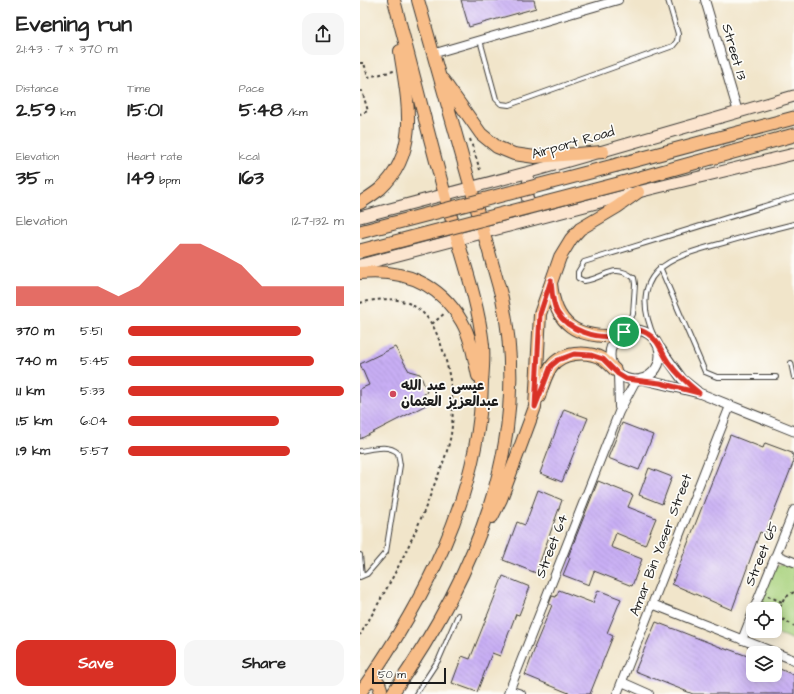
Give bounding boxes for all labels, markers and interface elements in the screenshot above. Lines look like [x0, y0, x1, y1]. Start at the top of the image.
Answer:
text: Evening run [16, 9, 132, 40]
button: share [302, 13, 344, 55]
street label: Street 13 [716, 22, 752, 82]
text: 21:43 · 7 × 370 m [16, 40, 118, 58]
text: Distance [16, 81, 59, 96]
text: Time [127, 81, 150, 96]
text: Pace [239, 81, 264, 96]
text: 2.59 [16, 96, 56, 124]
text: 15:01 [127, 96, 163, 124]
text: 5:48 [239, 96, 283, 124]
text: km [56, 105, 76, 120]
text: /km [283, 105, 307, 120]
street label: Airport Road [529, 122, 617, 164]
text: Elevation [16, 149, 59, 164]
text: Heart rate [127, 149, 183, 164]
text: kcal [239, 149, 260, 164]
text: 35 [16, 164, 40, 192]
text: 149 [127, 164, 155, 192]
text: 163 [239, 164, 264, 192]
text: m [40, 173, 53, 188]
text: bpm [155, 173, 180, 188]
text: Elevation [16, 212, 67, 230]
text: 127–132 m [292, 212, 344, 230]
pin [607, 315, 641, 349]
icon: arrive [613, 321, 635, 343]
text: 370 m [16, 322, 54, 340]
text: 5:51 [80, 322, 102, 340]
text: 740 m [16, 352, 56, 370]
text: 5:45 [80, 352, 109, 370]
place label: عيسى عبد الله عبدالعزيز العثمان [401, 376, 499, 412]
text: 1.1 km [16, 382, 44, 400]
text: 5:33 [80, 382, 105, 400]
marker: عيسى عبد الله عبدالعزيز العثمان [388, 389, 398, 399]
text: 1.5 km [16, 412, 52, 430]
text: 6:04 [80, 412, 107, 430]
text: 1.9 km [16, 442, 50, 460]
text: 5:57 [80, 442, 109, 460]
street label: Amar Bin Yaser Street [625, 471, 697, 619]
street label: Street 64 [531, 511, 574, 581]
street label: Street 65 [740, 519, 784, 589]
map controls [746, 602, 782, 682]
button: locate [746, 602, 782, 638]
button: Save [16, 640, 176, 686]
button: Share [184, 640, 344, 686]
button: layers [746, 646, 782, 682]
scale bar [372, 666, 446, 685]
text: 50 m [378, 667, 406, 682]

